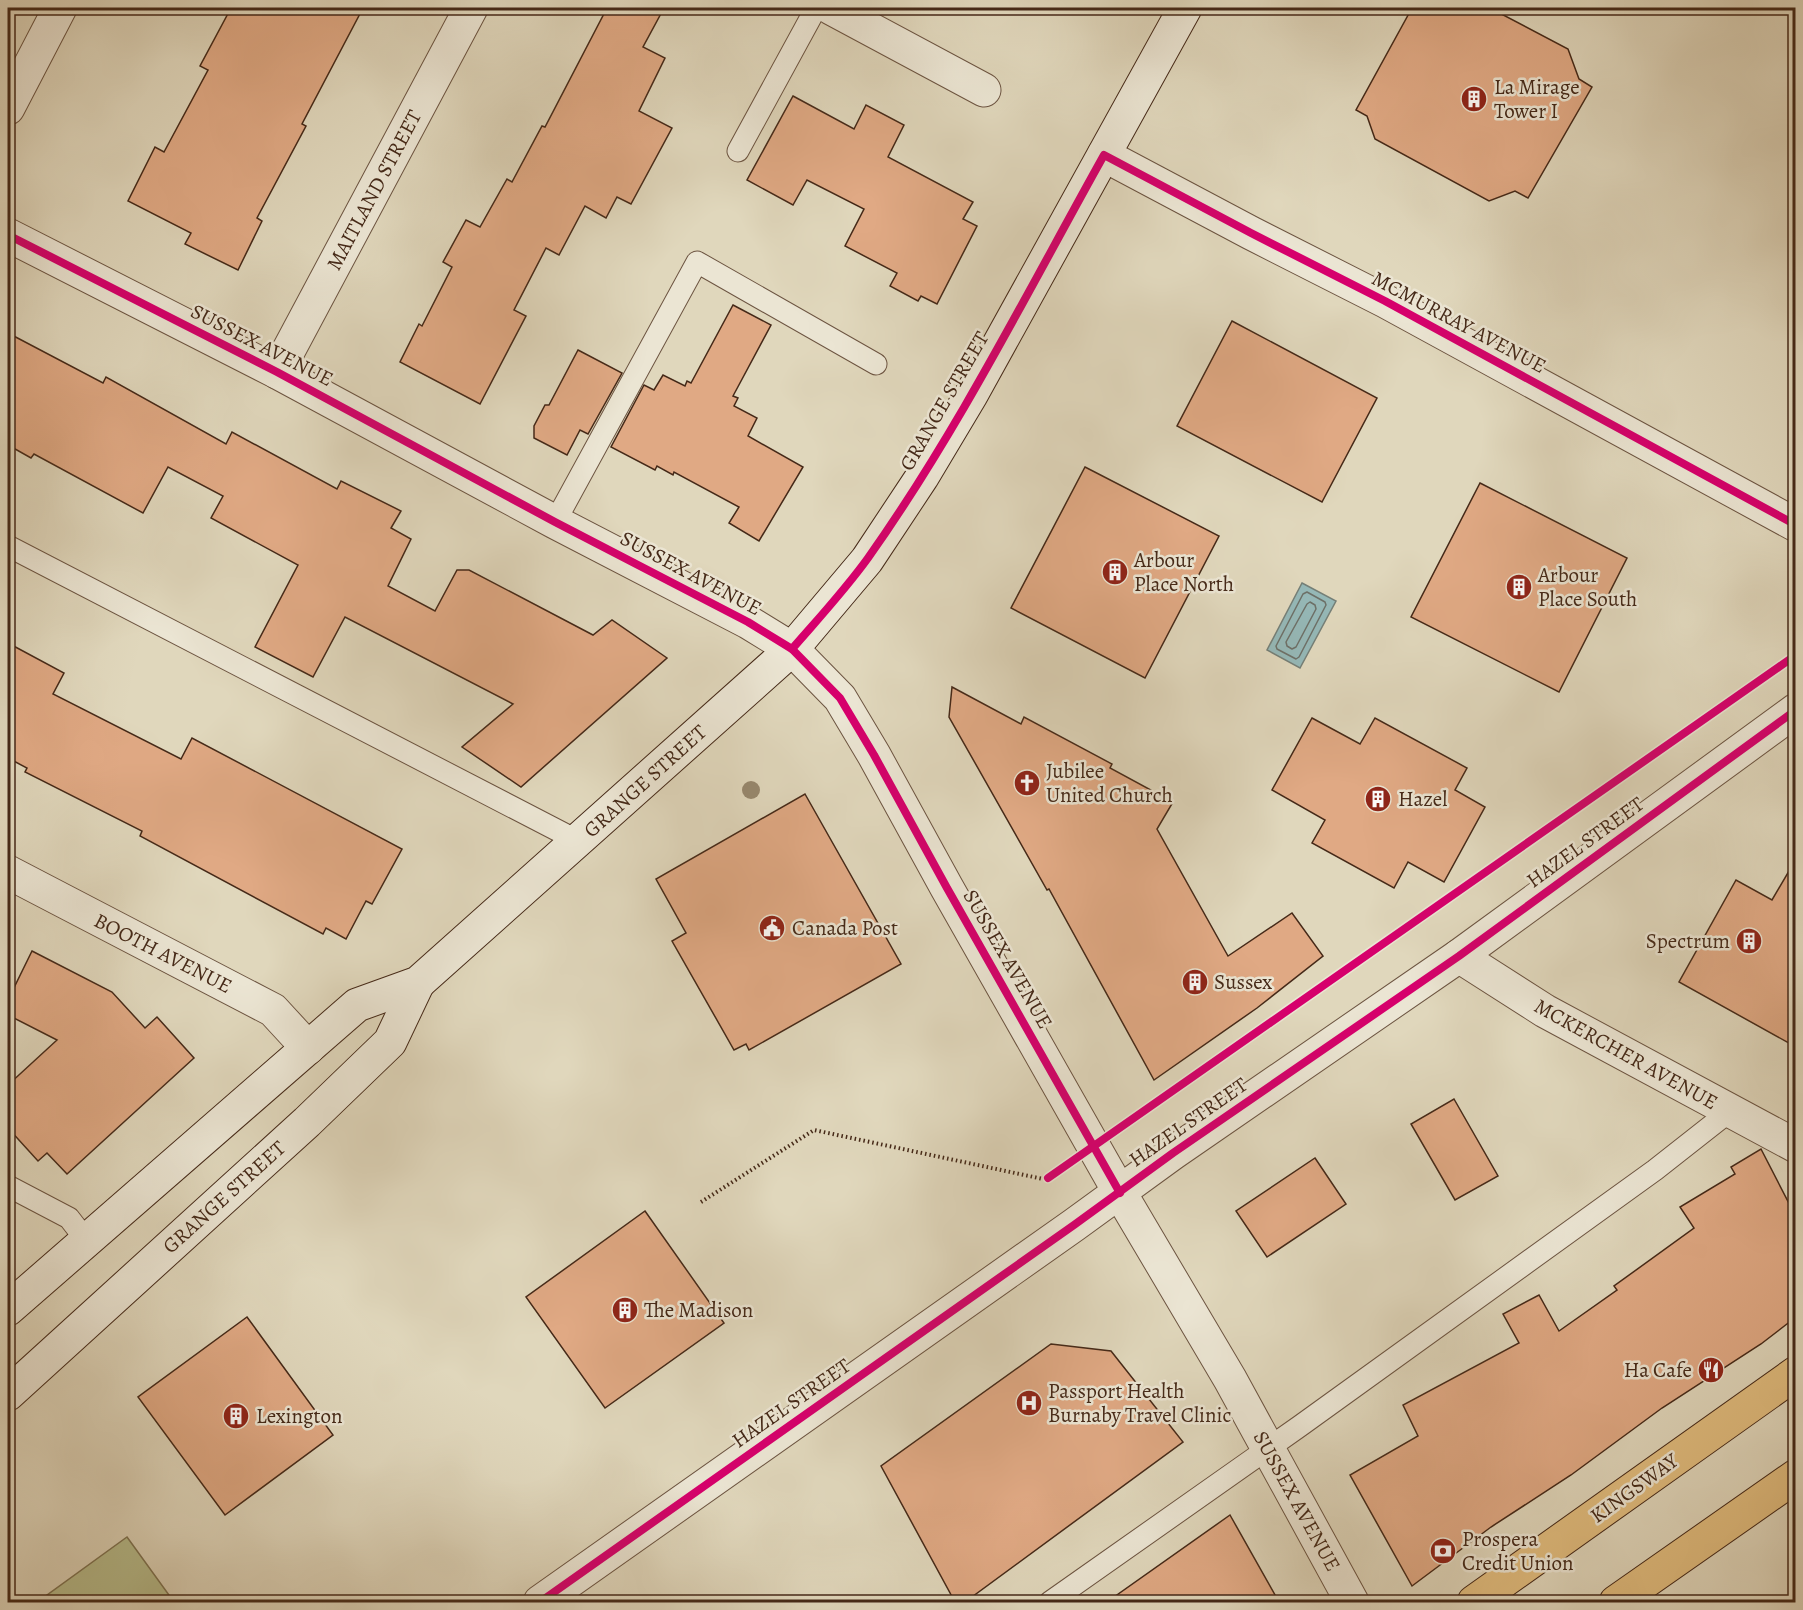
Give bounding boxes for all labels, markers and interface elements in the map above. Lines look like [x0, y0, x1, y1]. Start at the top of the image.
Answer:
place label: La Mirage Tower I [1494, 73, 1580, 125]
building icon: La Mirage Tower I [1459, 84, 1489, 114]
street label: MAITLAND STREET [320, 104, 428, 275]
street label: MCMURRAY AVENUE [1367, 264, 1551, 380]
street label: SUSSEX AVENUE [186, 297, 338, 393]
street label: GRANGE STREET [893, 326, 996, 476]
street label: SUSSEX AVENUE [615, 524, 767, 622]
place label: Arbour Place North [1133, 546, 1234, 598]
building icon: Arbour Place North [1100, 557, 1130, 587]
place label: Arbour Place South [1537, 561, 1637, 613]
building icon: Arbour Place South [1504, 572, 1534, 602]
street label: GRANGE STREET [577, 718, 713, 844]
place label: Jubilee United Church [1046, 757, 1173, 809]
church icon: Jubilee United Church [1012, 768, 1042, 798]
building icon: Hazel [1363, 784, 1393, 814]
place label: Hazel [1398, 785, 1447, 813]
street label: HAZEL STREET [1521, 790, 1650, 894]
street label: SUSSEX AVENUE [957, 884, 1059, 1034]
street label: BOOTH AVENUE [89, 906, 237, 1000]
public building icon: Canada Post [757, 913, 787, 943]
place label: Canada Post [792, 914, 898, 942]
building icon: Spectrum [1734, 926, 1764, 956]
place label: Spectrum [1646, 927, 1730, 955]
building icon: Sussex [1180, 967, 1210, 997]
place label: Sussex [1214, 968, 1272, 996]
street label: MCKERCHER AVENUE [1529, 992, 1723, 1116]
street label: HAZEL STREET [1123, 1070, 1253, 1173]
street label: GRANGE STREET [156, 1134, 292, 1260]
building icon: The Madison [610, 1295, 640, 1325]
place label: The Madison [644, 1296, 753, 1324]
street label: HAZEL STREET [726, 1351, 856, 1454]
restaurant icon: Ha Cafe [1696, 1355, 1726, 1385]
place label: Ha Cafe [1624, 1356, 1692, 1384]
place label: Passport Health Burnaby Travel Clinic [1048, 1377, 1231, 1429]
hospital icon: Passport Health Burnaby Travel Clinic [1014, 1388, 1044, 1418]
building icon: Lexington [221, 1401, 251, 1431]
place label: Lexington [256, 1402, 342, 1430]
street label: SUSSEX AVENUE [1247, 1426, 1347, 1576]
street label: KINGSWAY [1584, 1446, 1684, 1529]
place label: Prospera Credit Union [1462, 1525, 1574, 1577]
bank icon: Prospera Credit Union [1428, 1536, 1458, 1566]

